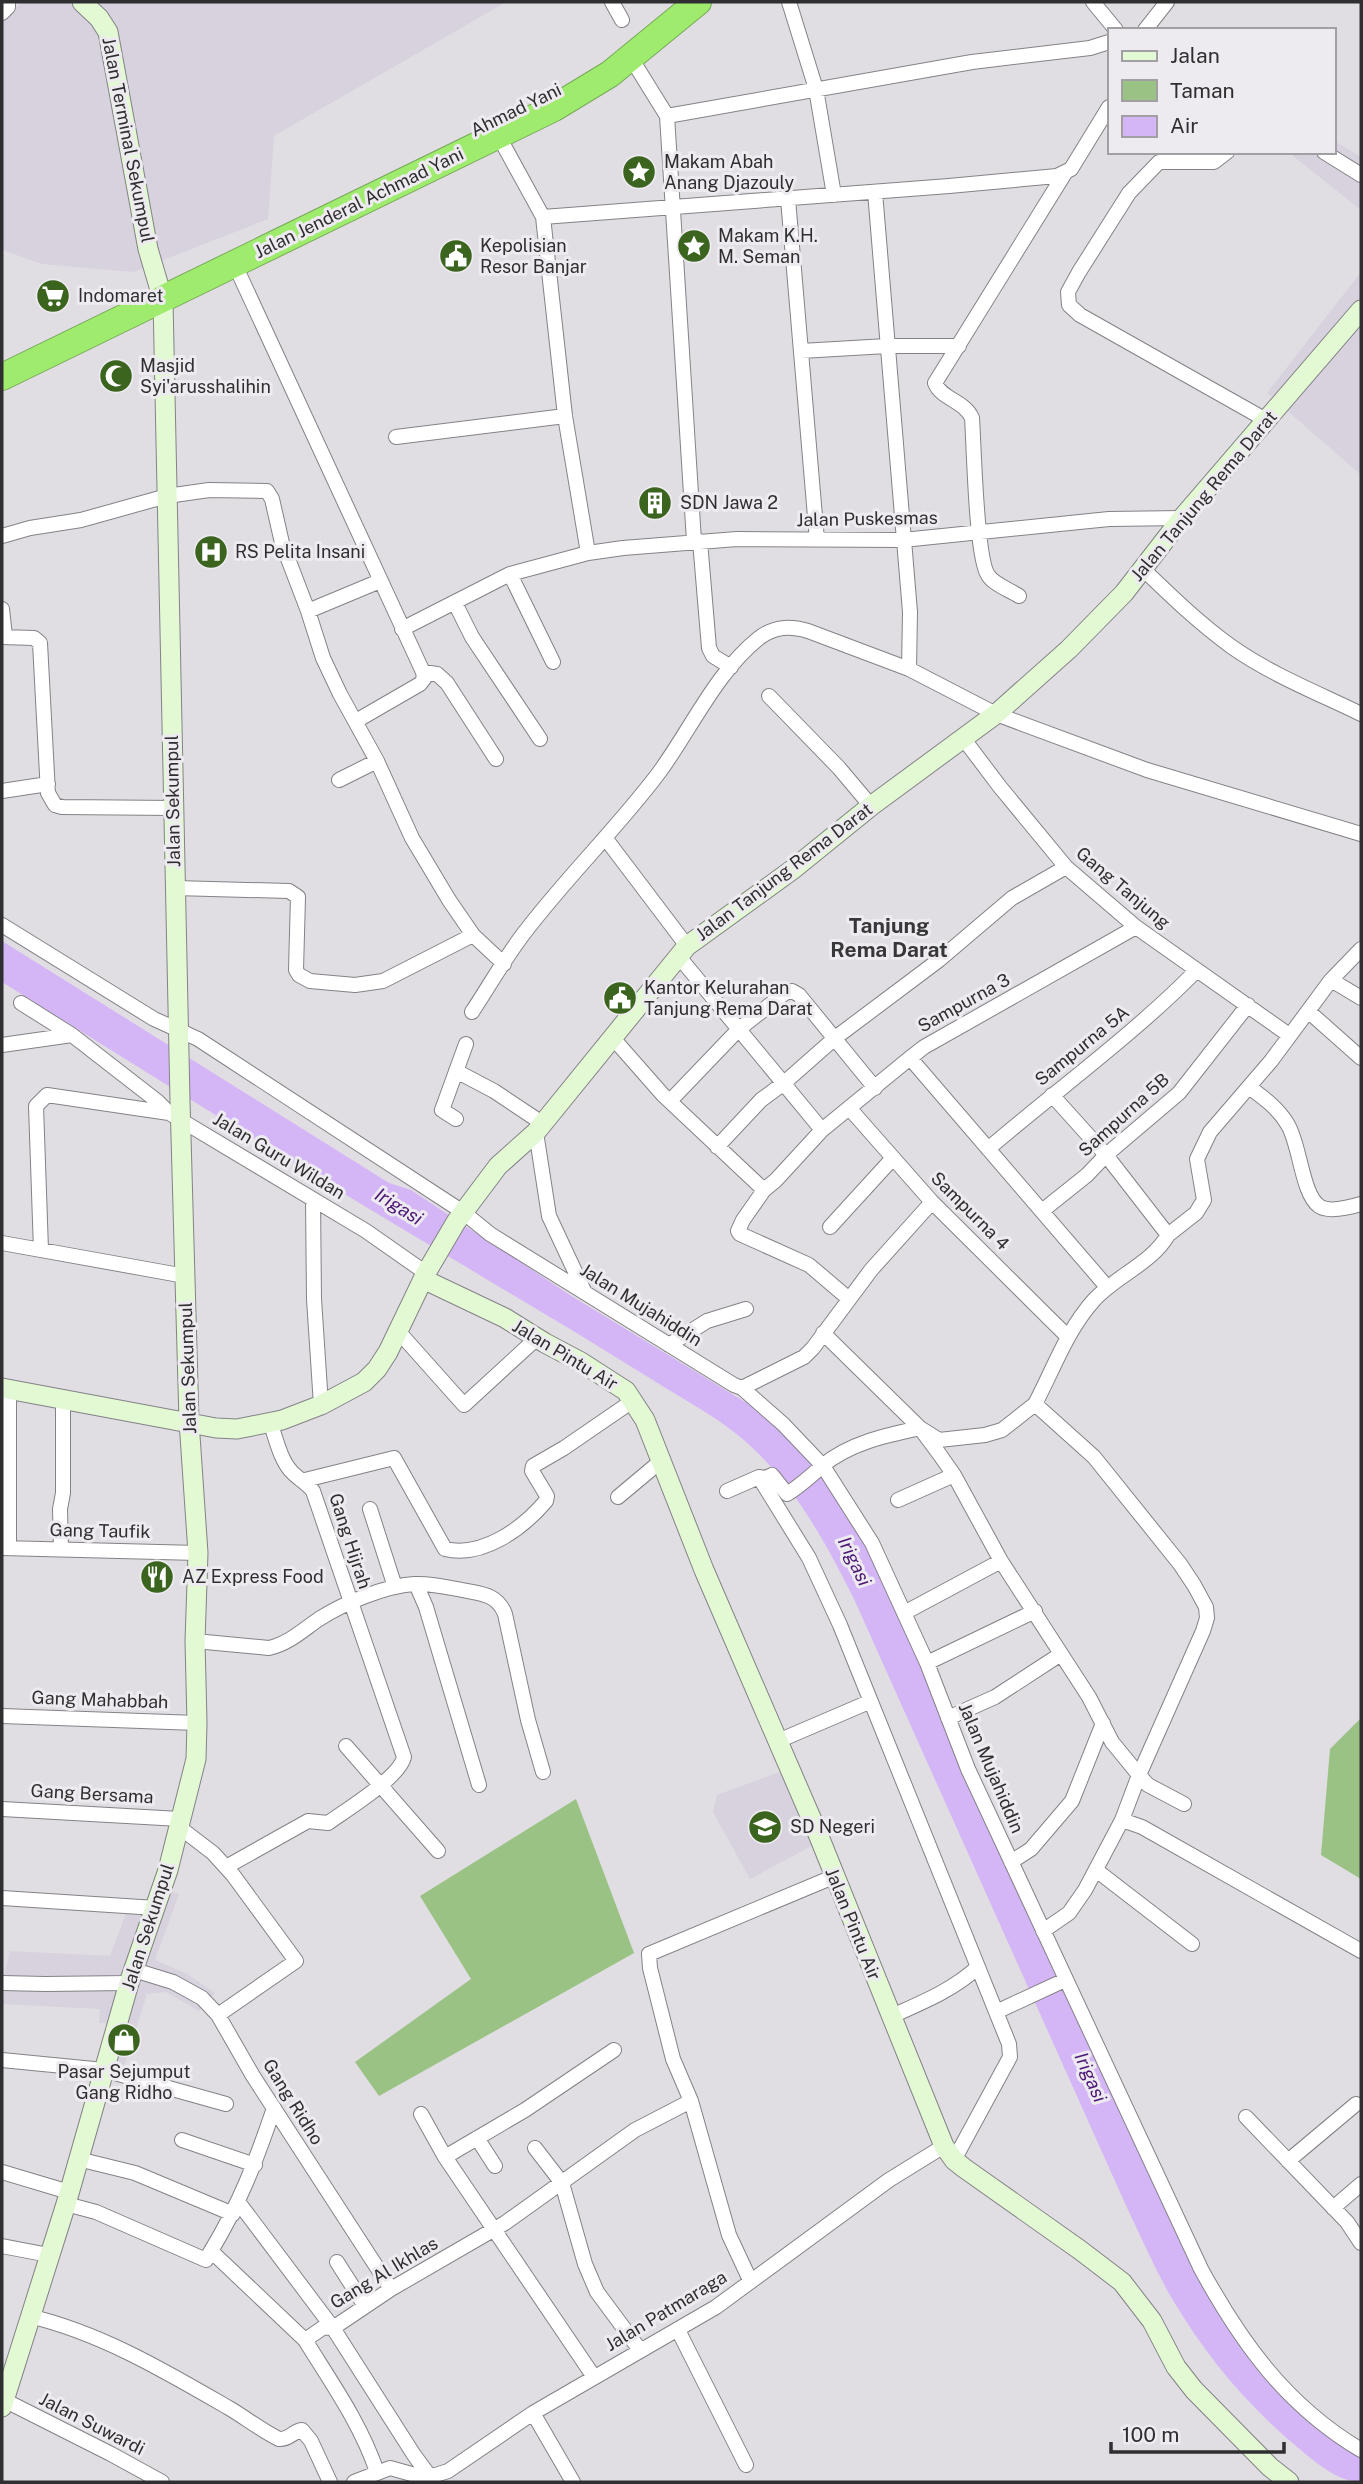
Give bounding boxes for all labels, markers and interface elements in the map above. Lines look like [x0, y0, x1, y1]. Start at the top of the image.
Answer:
legend [1108, 28, 1335, 154]
street label: Jalan Terminal Sekumpul [98, 35, 159, 244]
text: Jalan [1170, 43, 1220, 68]
text: Taman [1170, 78, 1235, 103]
street label: Ahmad Yani [467, 79, 565, 141]
text: Air [1170, 113, 1198, 138]
street label: Jalan Jenderal Achmad Yani [251, 143, 467, 262]
place label: Makam Abah Anang Djazouly [664, 151, 795, 193]
place icon: Makam Abah Anang Djazouly [620, 153, 658, 191]
place label: Makam K.H. M. Seman [718, 225, 818, 267]
place icon: Makam K.H. M. Seman [675, 227, 713, 265]
place label: Kepolisian Resor Banjar [480, 235, 587, 277]
public building icon: Kepolisian Resor Banjar [437, 237, 475, 275]
supermarket icon: Indomaret [34, 277, 72, 315]
place label: Indomaret [78, 285, 164, 306]
place label: Masjid Syi'arusshalihin [140, 355, 271, 397]
mosque icon: Masjid Syi'arusshalihin [97, 357, 135, 395]
street label: Jalan Tanjung Rema Darat [1126, 406, 1281, 585]
building icon: SDN Jawa 2 [636, 484, 674, 522]
place label: SDN Jawa 2 [680, 492, 778, 513]
street label: Jalan Puskesmas [796, 507, 938, 530]
hospital icon: RS Pelita Insani [192, 533, 230, 571]
place label: RS Pelita Insani [235, 541, 365, 562]
street label: Jalan Sekumpul [161, 735, 184, 867]
street label: Jalan Tanjung Rema Darat [691, 798, 876, 945]
street label: Gang Tanjung [1072, 842, 1174, 933]
district label: Tanjung Rema Darat [830, 913, 948, 962]
street label: Sampurna 3 [914, 969, 1013, 1036]
place label: Kantor Kelurahan Tanjung Rema Darat [644, 977, 813, 1019]
public building icon: Kantor Kelurahan Tanjung Rema Darat [601, 979, 639, 1017]
street label: Sampurna 5A [1030, 1001, 1133, 1090]
street label: Sampurna 5B [1074, 1069, 1173, 1161]
street label: Jalan Guru Wildan [210, 1108, 349, 1203]
street label: Sampurna 4 [927, 1167, 1014, 1254]
water label: Irigasi [371, 1183, 427, 1229]
street label: Jalan Mujahiddin [577, 1259, 706, 1350]
street label: Jalan Sekumpul [175, 1302, 200, 1434]
street label: Jalan Pintu Air [509, 1315, 622, 1394]
street label: Gang Hijrah [325, 1490, 376, 1591]
street label: Gang Taufik [49, 1519, 151, 1542]
water label: Irigasi [834, 1533, 876, 1590]
restaurant icon: AZ Express Food [138, 1558, 176, 1596]
place label: AZ Express Food [182, 1566, 324, 1587]
street label: Gang Mahabbah [31, 1687, 169, 1712]
street label: Jalan Mujahiddin [955, 1700, 1028, 1836]
street label: Gang Bersama [30, 1780, 154, 1807]
school or university icon: SD Negeri [746, 1808, 784, 1846]
place label: SD Negeri [790, 1816, 875, 1837]
street label: Jalan Sekumpul [117, 1861, 178, 1993]
street label: Jalan Pintu Air [821, 1865, 886, 1983]
shop icon: Pasar Sejumput Gang Ridho [105, 2021, 143, 2059]
water label: Irigasi [1070, 2049, 1112, 2106]
street label: Gang Ridho [259, 2055, 328, 2148]
place label: Pasar Sejumput Gang Ridho [58, 2061, 190, 2103]
street label: Gang Al Ikhlas [326, 2232, 441, 2313]
street label: Jalan Patmaraga [601, 2266, 730, 2355]
street label: Jalan Suwardi [36, 2388, 148, 2459]
scale bar [1111, 2410, 1284, 2454]
text: 100 m [1122, 2422, 1179, 2447]

